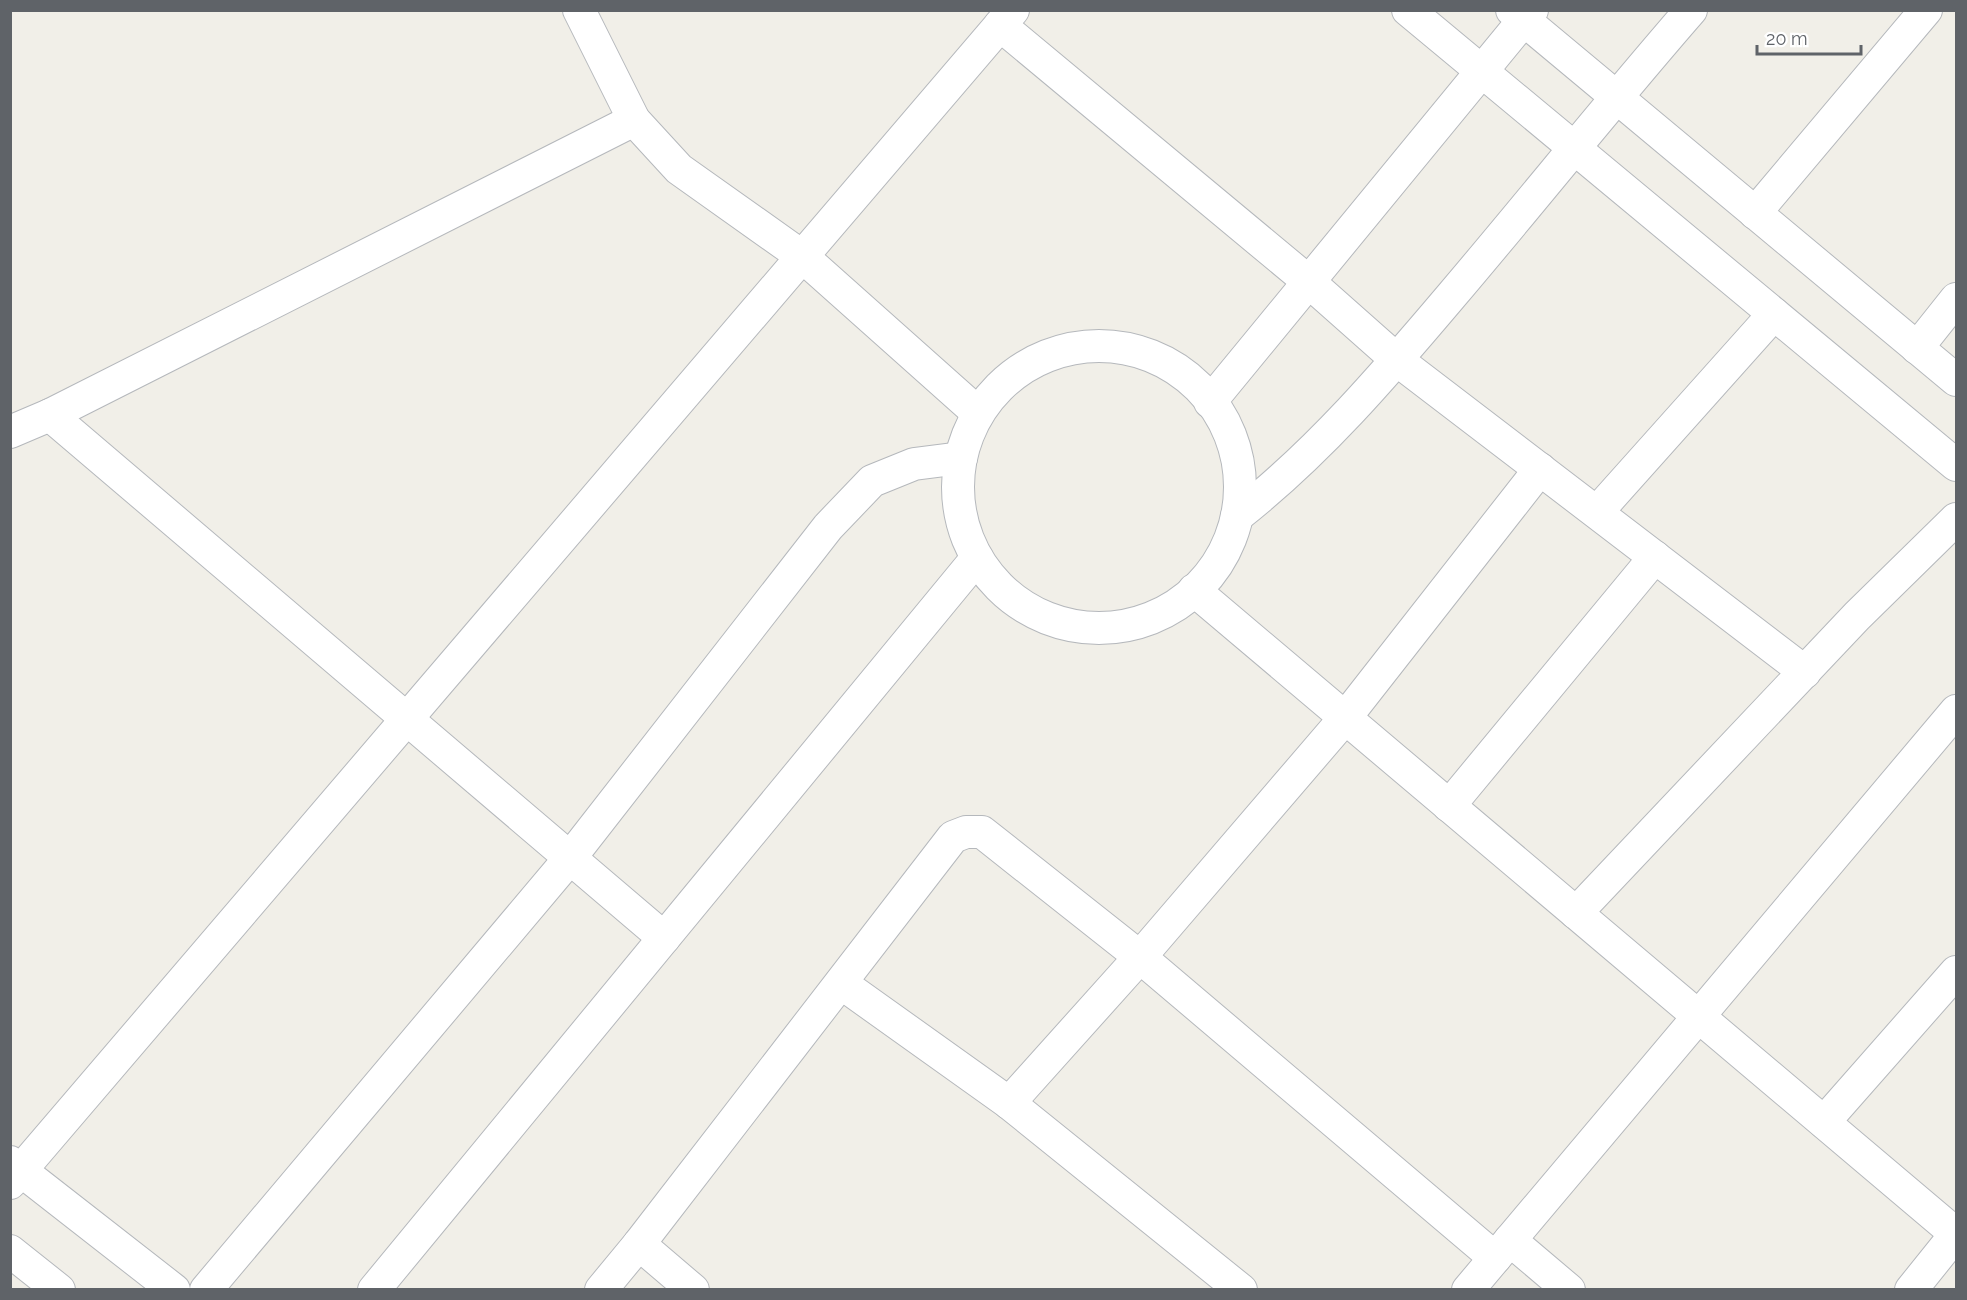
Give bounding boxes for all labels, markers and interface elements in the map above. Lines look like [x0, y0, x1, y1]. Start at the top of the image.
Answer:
scale bar [1757, 18, 1860, 56]
text: 20 m [1766, 28, 1808, 49]

